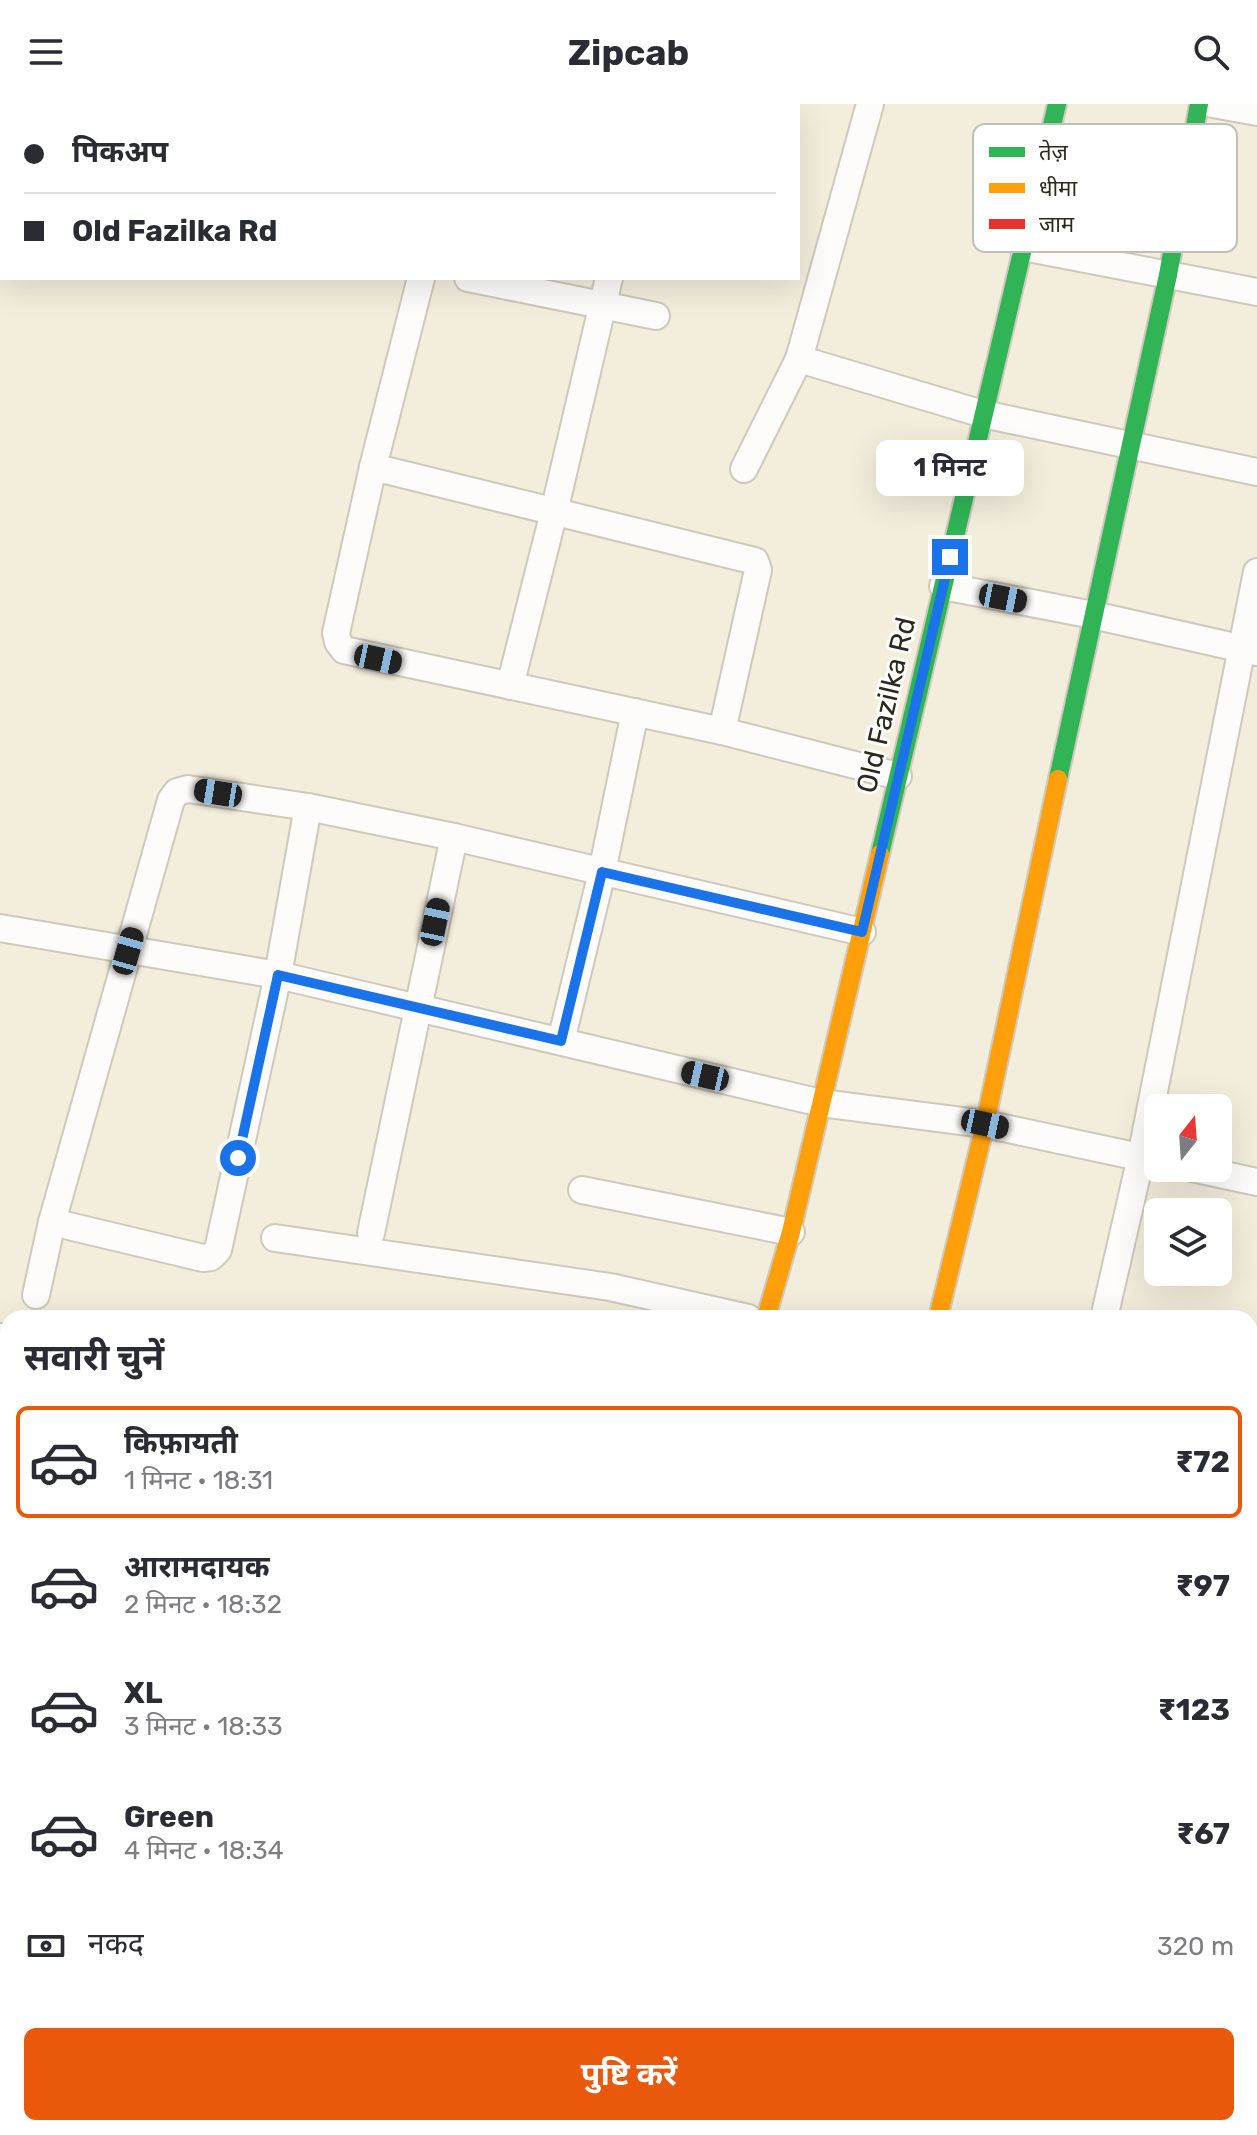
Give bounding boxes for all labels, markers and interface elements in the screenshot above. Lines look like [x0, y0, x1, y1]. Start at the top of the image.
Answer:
icon: menu [24, 30, 68, 74]
icon: search [1189, 30, 1233, 74]
text: Zipcab [568, 31, 689, 74]
legend [973, 124, 1237, 252]
text: पिकअप [72, 134, 168, 170]
text: तेज़ [1039, 139, 1069, 166]
text: धीमा [1039, 175, 1077, 202]
text: जाम [1039, 211, 1075, 238]
text: Old Fazilka Rd [72, 213, 277, 249]
callout: 1 मिनट [876, 441, 1024, 497]
text: 1 मिनट [913, 452, 987, 483]
route end [932, 539, 968, 575]
car [977, 582, 1029, 614]
street label: Old Fazilka Rd [850, 614, 922, 796]
car [352, 642, 404, 676]
car [192, 777, 244, 809]
car [418, 896, 452, 948]
car [110, 925, 146, 977]
car [679, 1059, 731, 1093]
north arrow [1144, 1094, 1232, 1182]
map controls [1144, 1094, 1232, 1286]
car [959, 1107, 1011, 1141]
route start [220, 1140, 256, 1176]
button: layers [1144, 1198, 1232, 1286]
text: सवारी चुनें [24, 1336, 164, 1379]
text: किफ़ायती [124, 1425, 238, 1461]
icon: car [28, 1426, 100, 1498]
text: ₹72 [1175, 1444, 1230, 1480]
text: 1 मिनट · 18:31 [124, 1465, 273, 1496]
text: आरामदायक [124, 1549, 270, 1585]
icon: car [28, 1550, 100, 1622]
text: ₹97 [1176, 1568, 1230, 1604]
text: 2 मिनट · 18:32 [124, 1589, 282, 1620]
icon: car [28, 1674, 100, 1746]
text: XL [124, 1675, 163, 1711]
text: ₹123 [1158, 1692, 1230, 1728]
text: 3 मिनट · 18:33 [124, 1711, 283, 1742]
icon: car [28, 1798, 100, 1870]
text: Green [124, 1799, 214, 1835]
text: ₹67 [1176, 1816, 1230, 1852]
text: 4 मिनट · 18:34 [124, 1835, 284, 1866]
icon: cash [24, 1924, 68, 1968]
text: नकद [88, 1926, 144, 1962]
text: 320 m [1157, 1931, 1234, 1962]
button: पुष्टि करें [24, 2028, 1234, 2120]

